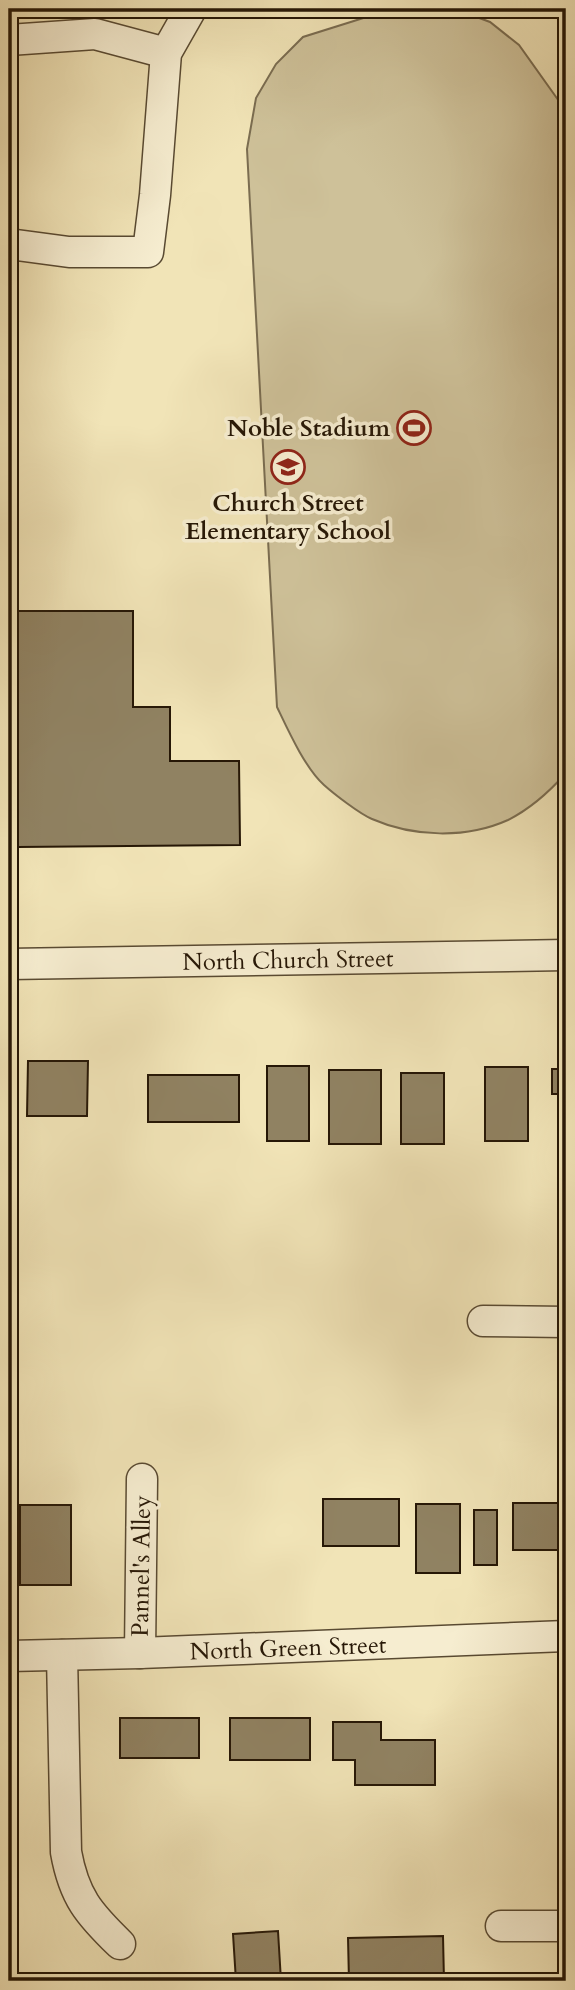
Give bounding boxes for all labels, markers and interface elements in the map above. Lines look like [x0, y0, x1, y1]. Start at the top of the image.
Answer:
sports icon: Noble Stadium [395, 409, 433, 447]
place label: Noble Stadium [227, 412, 391, 445]
school or university icon: Church Street Elementary School [269, 448, 307, 486]
place label: Church Street Elementary School [185, 487, 391, 548]
street label: North Church Street [182, 942, 394, 979]
street label: Pannel's Alley [124, 1495, 159, 1637]
street label: North Green Street [189, 1629, 387, 1668]

